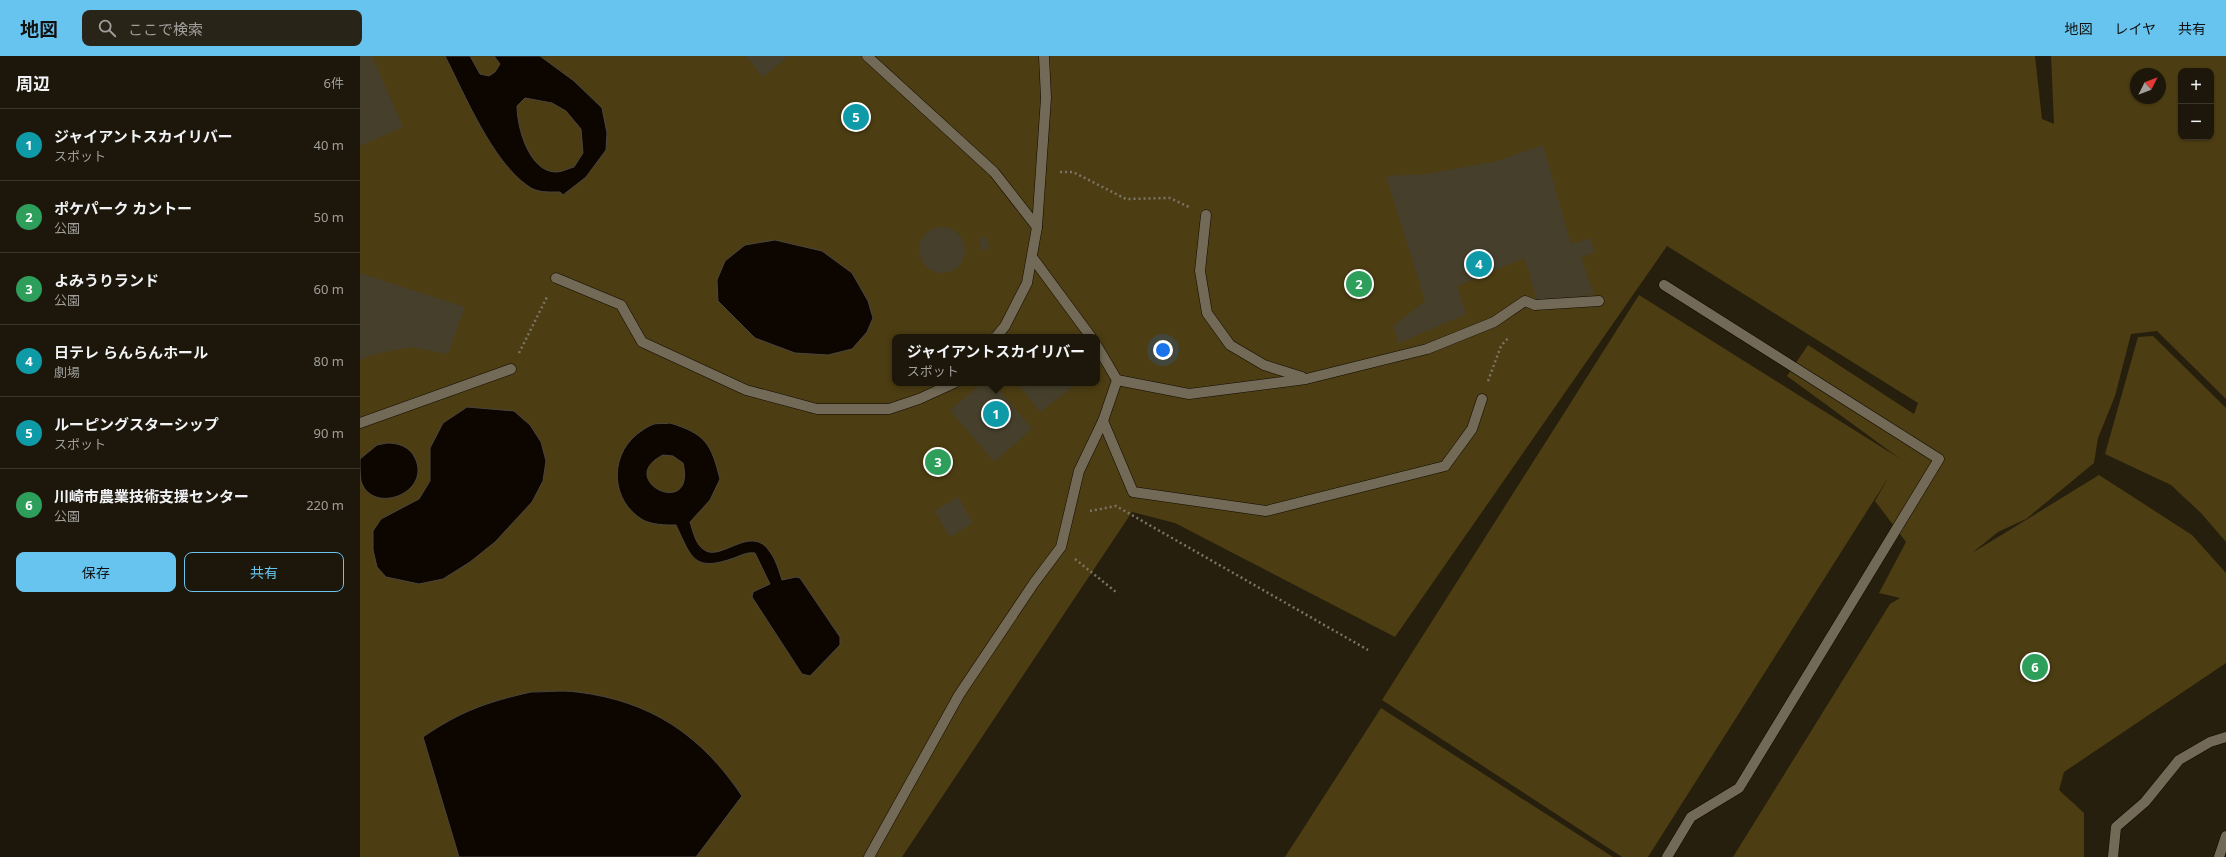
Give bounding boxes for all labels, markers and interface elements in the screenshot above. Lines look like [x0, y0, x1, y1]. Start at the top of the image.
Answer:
search box [82, 10, 362, 46]
text: 地図 [20, 16, 58, 42]
icon: search [96, 17, 118, 39]
text: ここで検索 [128, 19, 203, 39]
text: 地図 [2064, 19, 2092, 38]
text: レイヤ [2114, 19, 2156, 38]
text: 共有 [2178, 19, 2206, 38]
north arrow [2130, 68, 2166, 104]
map controls [2178, 68, 2214, 140]
button: + [2178, 68, 2214, 104]
text: 周辺 [16, 72, 50, 95]
text: 6件 [324, 74, 344, 92]
pin: 5 [843, 102, 869, 132]
button: − [2178, 104, 2214, 140]
text: ジャイアントスカイリバー [54, 126, 233, 146]
text: 1 [25, 136, 33, 154]
text: 40 m [314, 136, 344, 154]
text: スポット [54, 147, 106, 165]
text: ポケパーク カントー [54, 198, 192, 218]
text: 2 [25, 208, 33, 226]
text: 50 m [314, 208, 344, 226]
text: 公園 [54, 219, 80, 237]
pin: 4 [1466, 249, 1492, 279]
pin: 2 [1346, 269, 1372, 299]
text: よみうりランド [54, 270, 159, 290]
text: 3 [25, 280, 33, 298]
text: 60 m [314, 280, 344, 298]
text: 公園 [54, 291, 80, 309]
popup [892, 334, 1100, 386]
your location [1153, 340, 1173, 360]
text: ジャイアントスカイリバー [907, 341, 1085, 361]
text: 日テレ らんらんホール [54, 342, 208, 362]
text: 4 [25, 352, 33, 370]
text: 80 m [314, 352, 344, 370]
text: スポット [907, 362, 959, 380]
text: 劇場 [54, 363, 80, 381]
pin: 1 [983, 399, 1009, 429]
text: ルーピングスターシップ [54, 414, 219, 434]
text: 5 [25, 424, 33, 442]
text: 90 m [314, 424, 344, 442]
text: スポット [54, 435, 106, 453]
pin: 3 [925, 447, 951, 477]
text: 川崎市農業技術支援センター [54, 486, 249, 506]
text: 6 [25, 496, 33, 514]
text: 220 m [306, 496, 344, 514]
text: 公園 [54, 507, 80, 525]
button: 保存 [16, 552, 176, 592]
button: 共有 [184, 552, 344, 592]
pin: 6 [2022, 652, 2048, 682]

